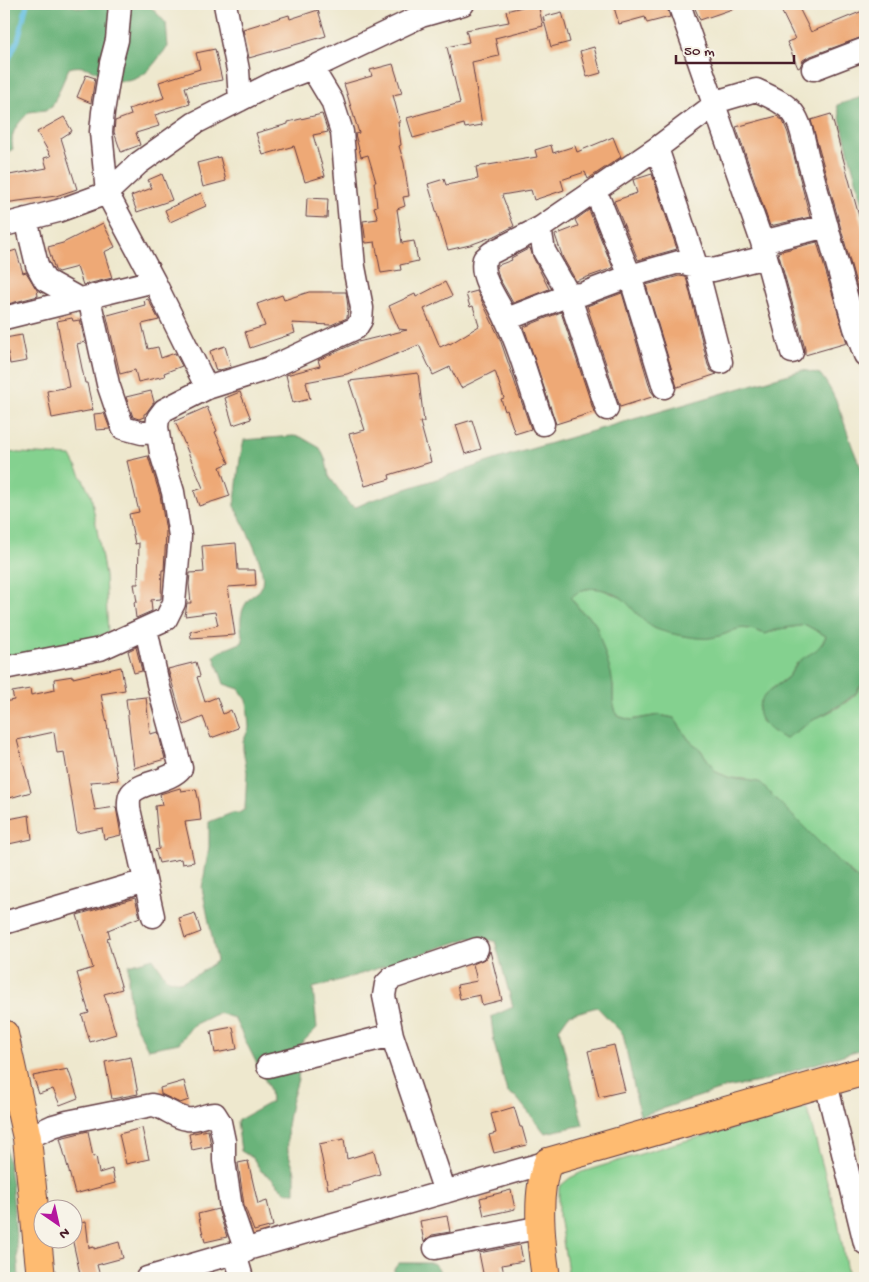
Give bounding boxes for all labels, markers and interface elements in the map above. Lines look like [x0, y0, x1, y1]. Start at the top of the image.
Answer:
scale bar [676, 32, 794, 64]
text: 50 m [684, 43, 715, 61]
north arrow [32, 1200, 82, 1250]
text: N [55, 1223, 72, 1242]

